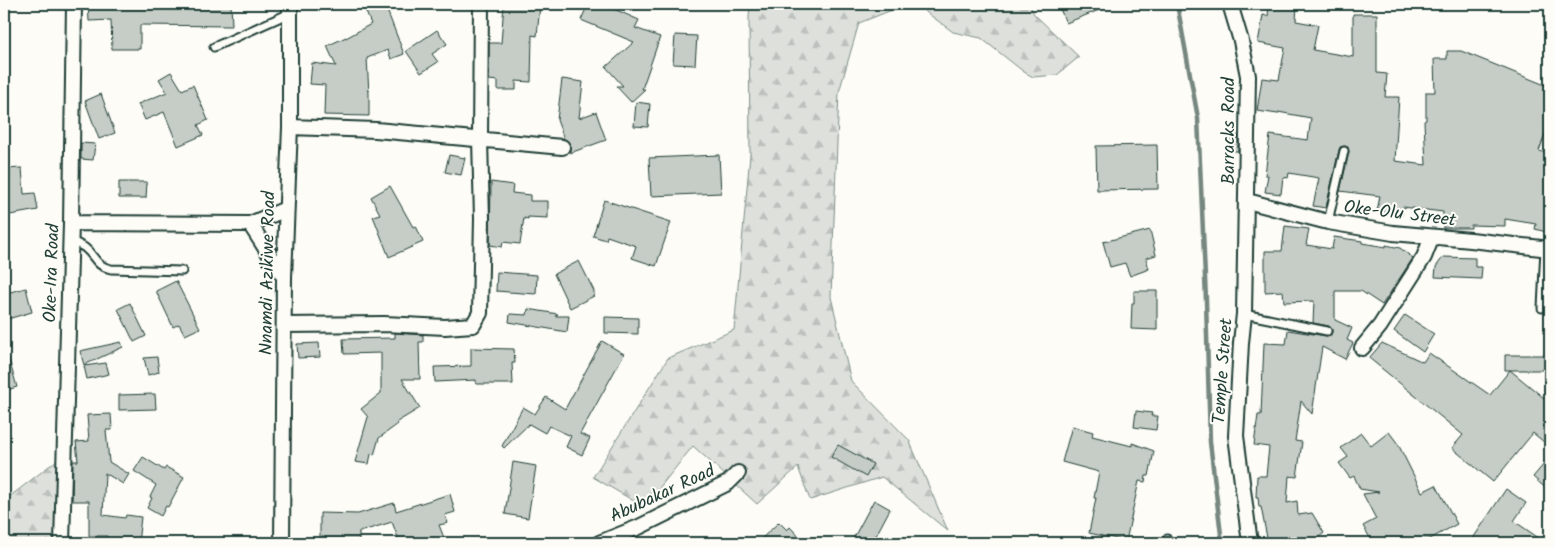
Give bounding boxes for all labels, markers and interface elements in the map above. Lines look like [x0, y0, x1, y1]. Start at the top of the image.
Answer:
street label: Barracks Road [1215, 76, 1244, 185]
street label: Nnamdi Azikiwe Road [253, 190, 284, 355]
street label: Oke-Olu Street [1342, 193, 1459, 236]
street label: Oke-Ira Road [36, 222, 69, 323]
street label: Temple Street [1205, 316, 1242, 425]
street label: Abubakar Road [605, 457, 721, 531]

